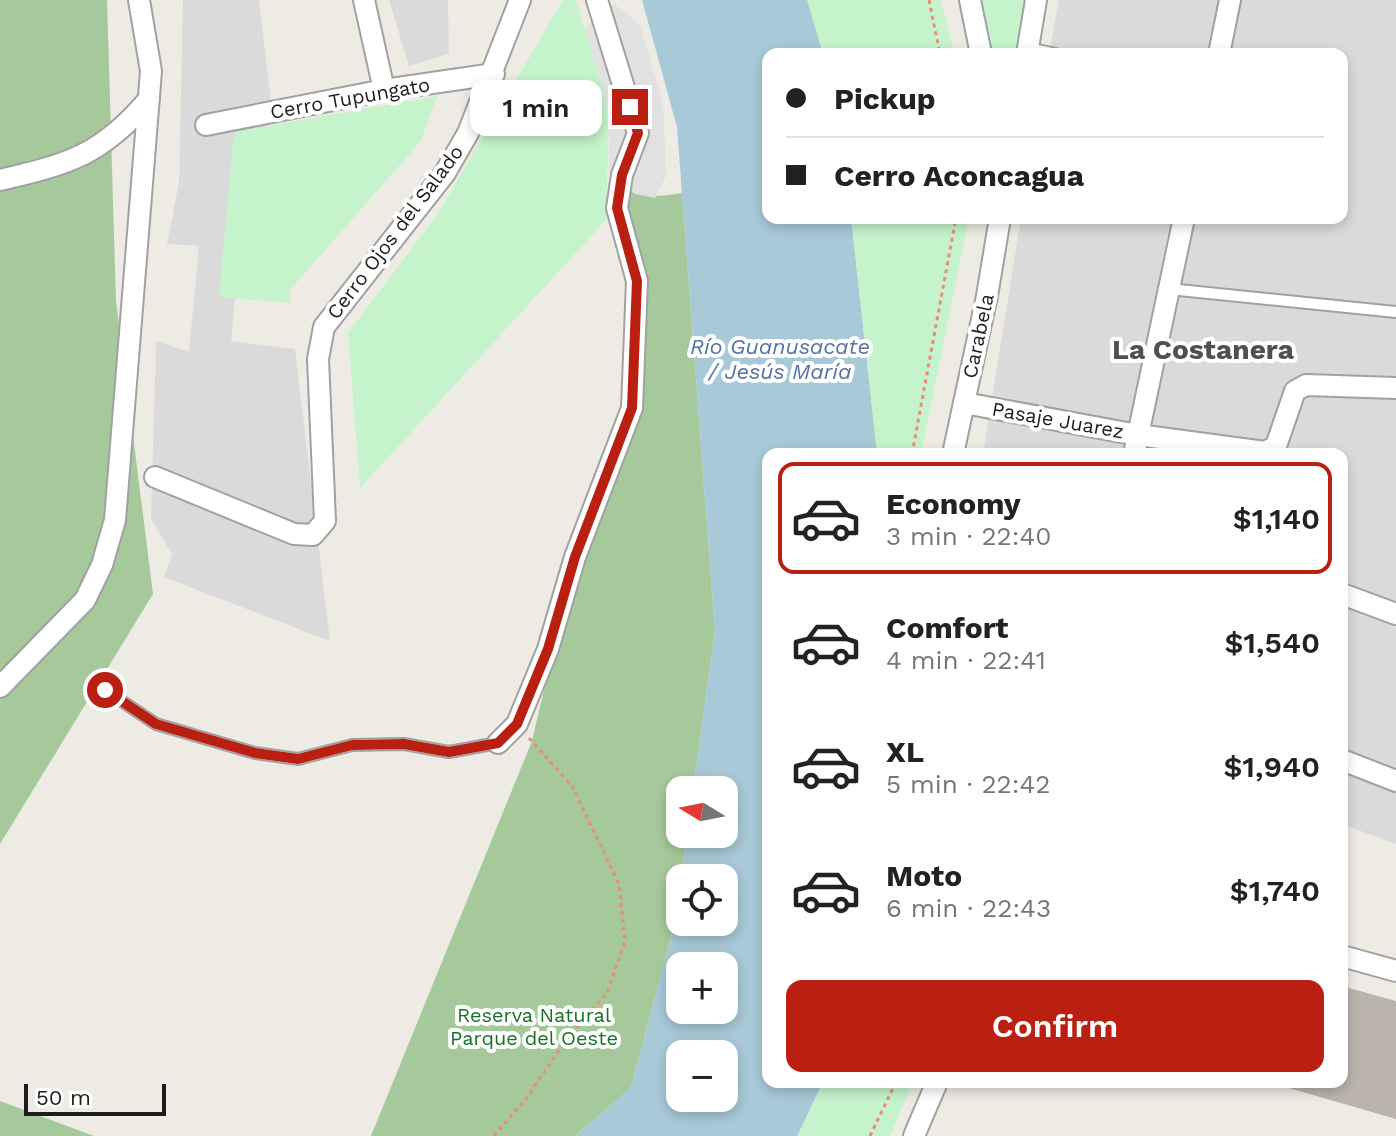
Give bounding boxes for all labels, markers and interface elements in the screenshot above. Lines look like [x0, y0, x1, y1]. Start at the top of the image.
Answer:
street label: Cerro Tupungato [268, 72, 432, 124]
callout: 1 min [470, 79, 602, 135]
text: Pickup [834, 81, 936, 116]
route end [612, 89, 648, 125]
text: 1 min [503, 93, 569, 123]
street label: Cerro Ojos del Salado [322, 140, 468, 324]
text: Cerro Aconcagua [834, 158, 1084, 193]
street label: Carabela [957, 292, 999, 380]
district label: La Costanera [1112, 333, 1295, 366]
water label: Río Guanusacate / Jesús María [690, 334, 870, 384]
street label: Pasaje Juarez [990, 397, 1126, 443]
icon: car [790, 482, 862, 554]
text: Economy [886, 486, 1021, 521]
text: $1,140 [1233, 501, 1320, 536]
text: 3 min · 22:40 [886, 521, 1052, 551]
icon: car [790, 606, 862, 678]
text: Comfort [886, 610, 1008, 645]
text: $1,540 [1225, 625, 1320, 660]
text: 4 min · 22:41 [886, 645, 1046, 675]
route start [87, 672, 123, 708]
icon: car [790, 730, 862, 802]
text: XL [886, 734, 924, 769]
text: $1,940 [1223, 749, 1320, 784]
text: 5 min · 22:42 [886, 769, 1050, 799]
north arrow [666, 776, 738, 848]
map controls [666, 776, 738, 1112]
icon: car [790, 854, 862, 926]
text: Moto [886, 858, 962, 893]
button: locate [666, 864, 738, 936]
text: $1,740 [1230, 873, 1320, 908]
text: 6 min · 22:43 [886, 893, 1051, 923]
button: + [666, 952, 738, 1024]
button: Confirm [786, 980, 1324, 1072]
park label: Reserva Natural Parque del Oeste [450, 1003, 618, 1050]
button: − [666, 1040, 738, 1112]
scale bar [24, 1080, 166, 1116]
text: 50 m [36, 1085, 91, 1110]

